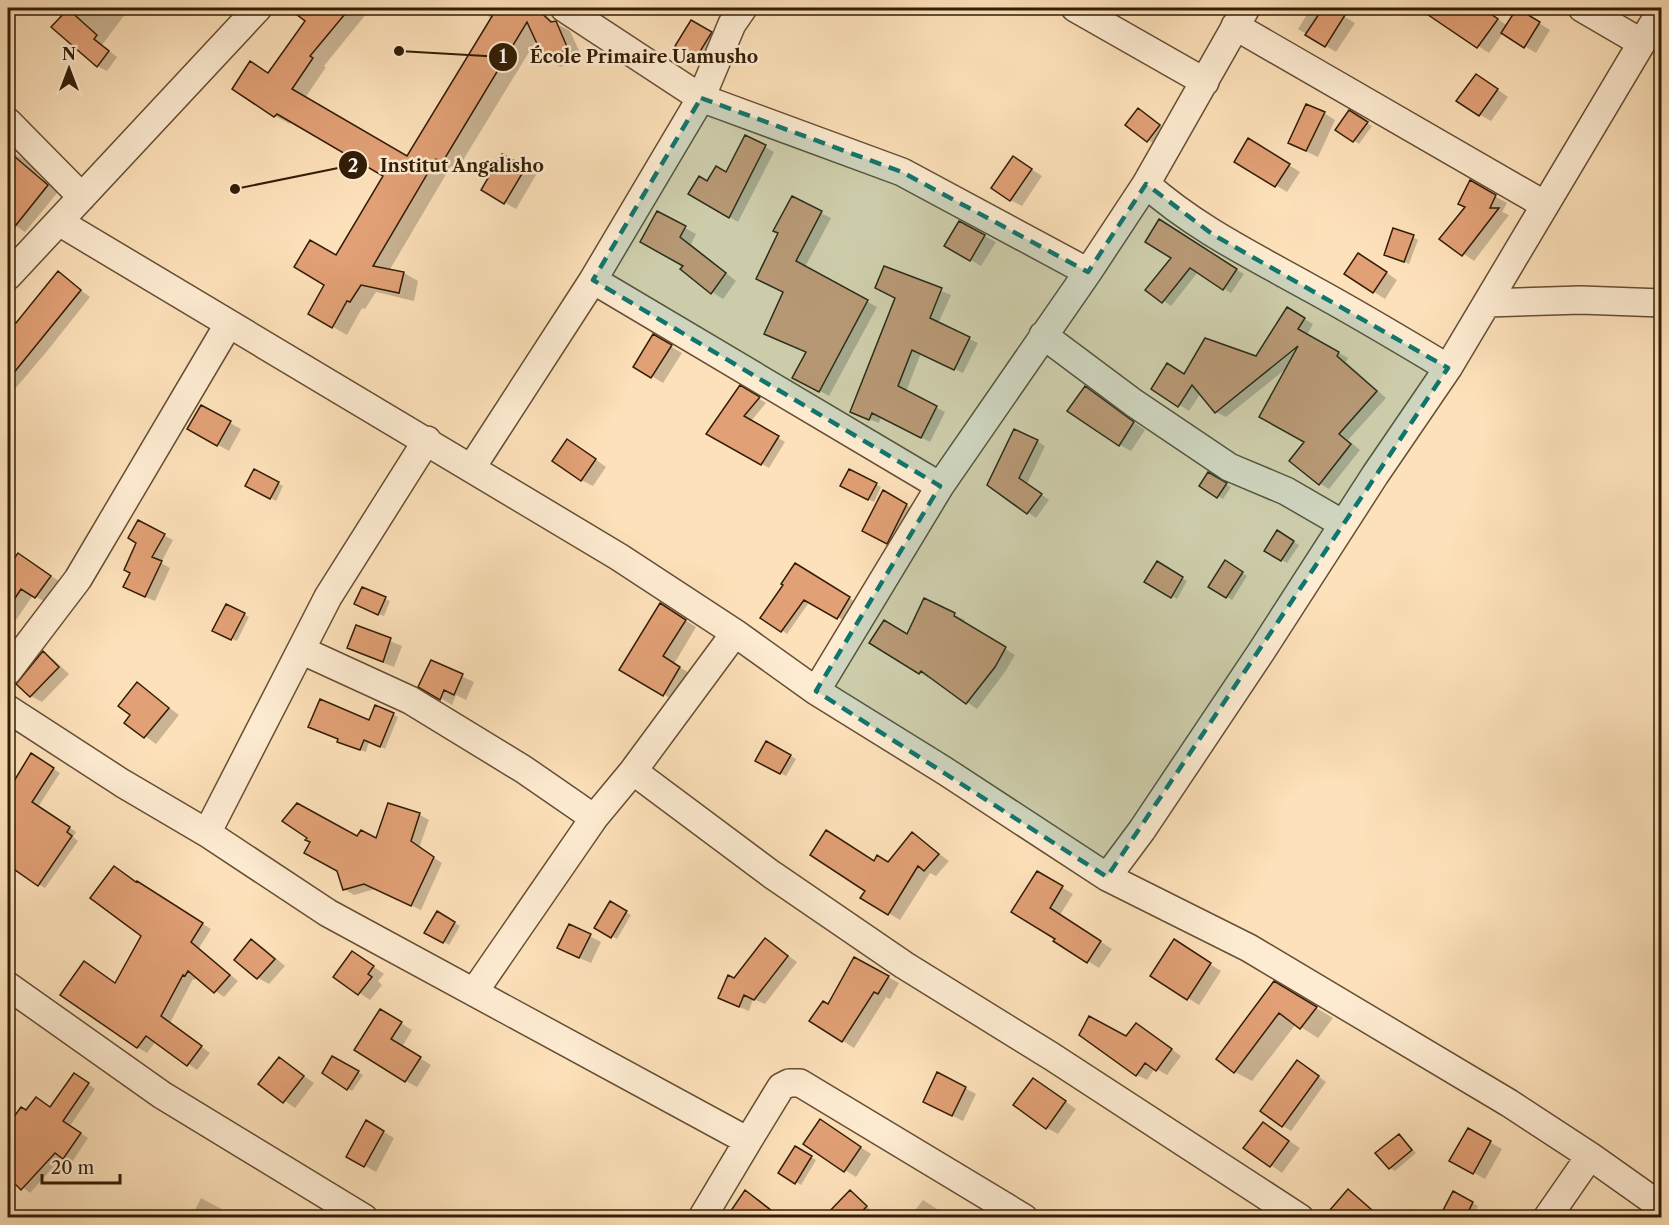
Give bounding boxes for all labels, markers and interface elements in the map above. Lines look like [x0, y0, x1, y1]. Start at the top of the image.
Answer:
north arrow [39, 39, 99, 99]
callout: École Primaire Uamusho [488, 39, 770, 75]
text: N [62, 44, 76, 64]
text: École Primaire Uamusho [530, 45, 758, 68]
text: 1 [499, 46, 507, 68]
callout: Institut Angalisho [338, 147, 556, 183]
text: 2 [348, 155, 358, 177]
text: Institut Angalisho [380, 155, 544, 177]
scale bar [42, 1147, 120, 1185]
text: 20 m [51, 1157, 95, 1179]

